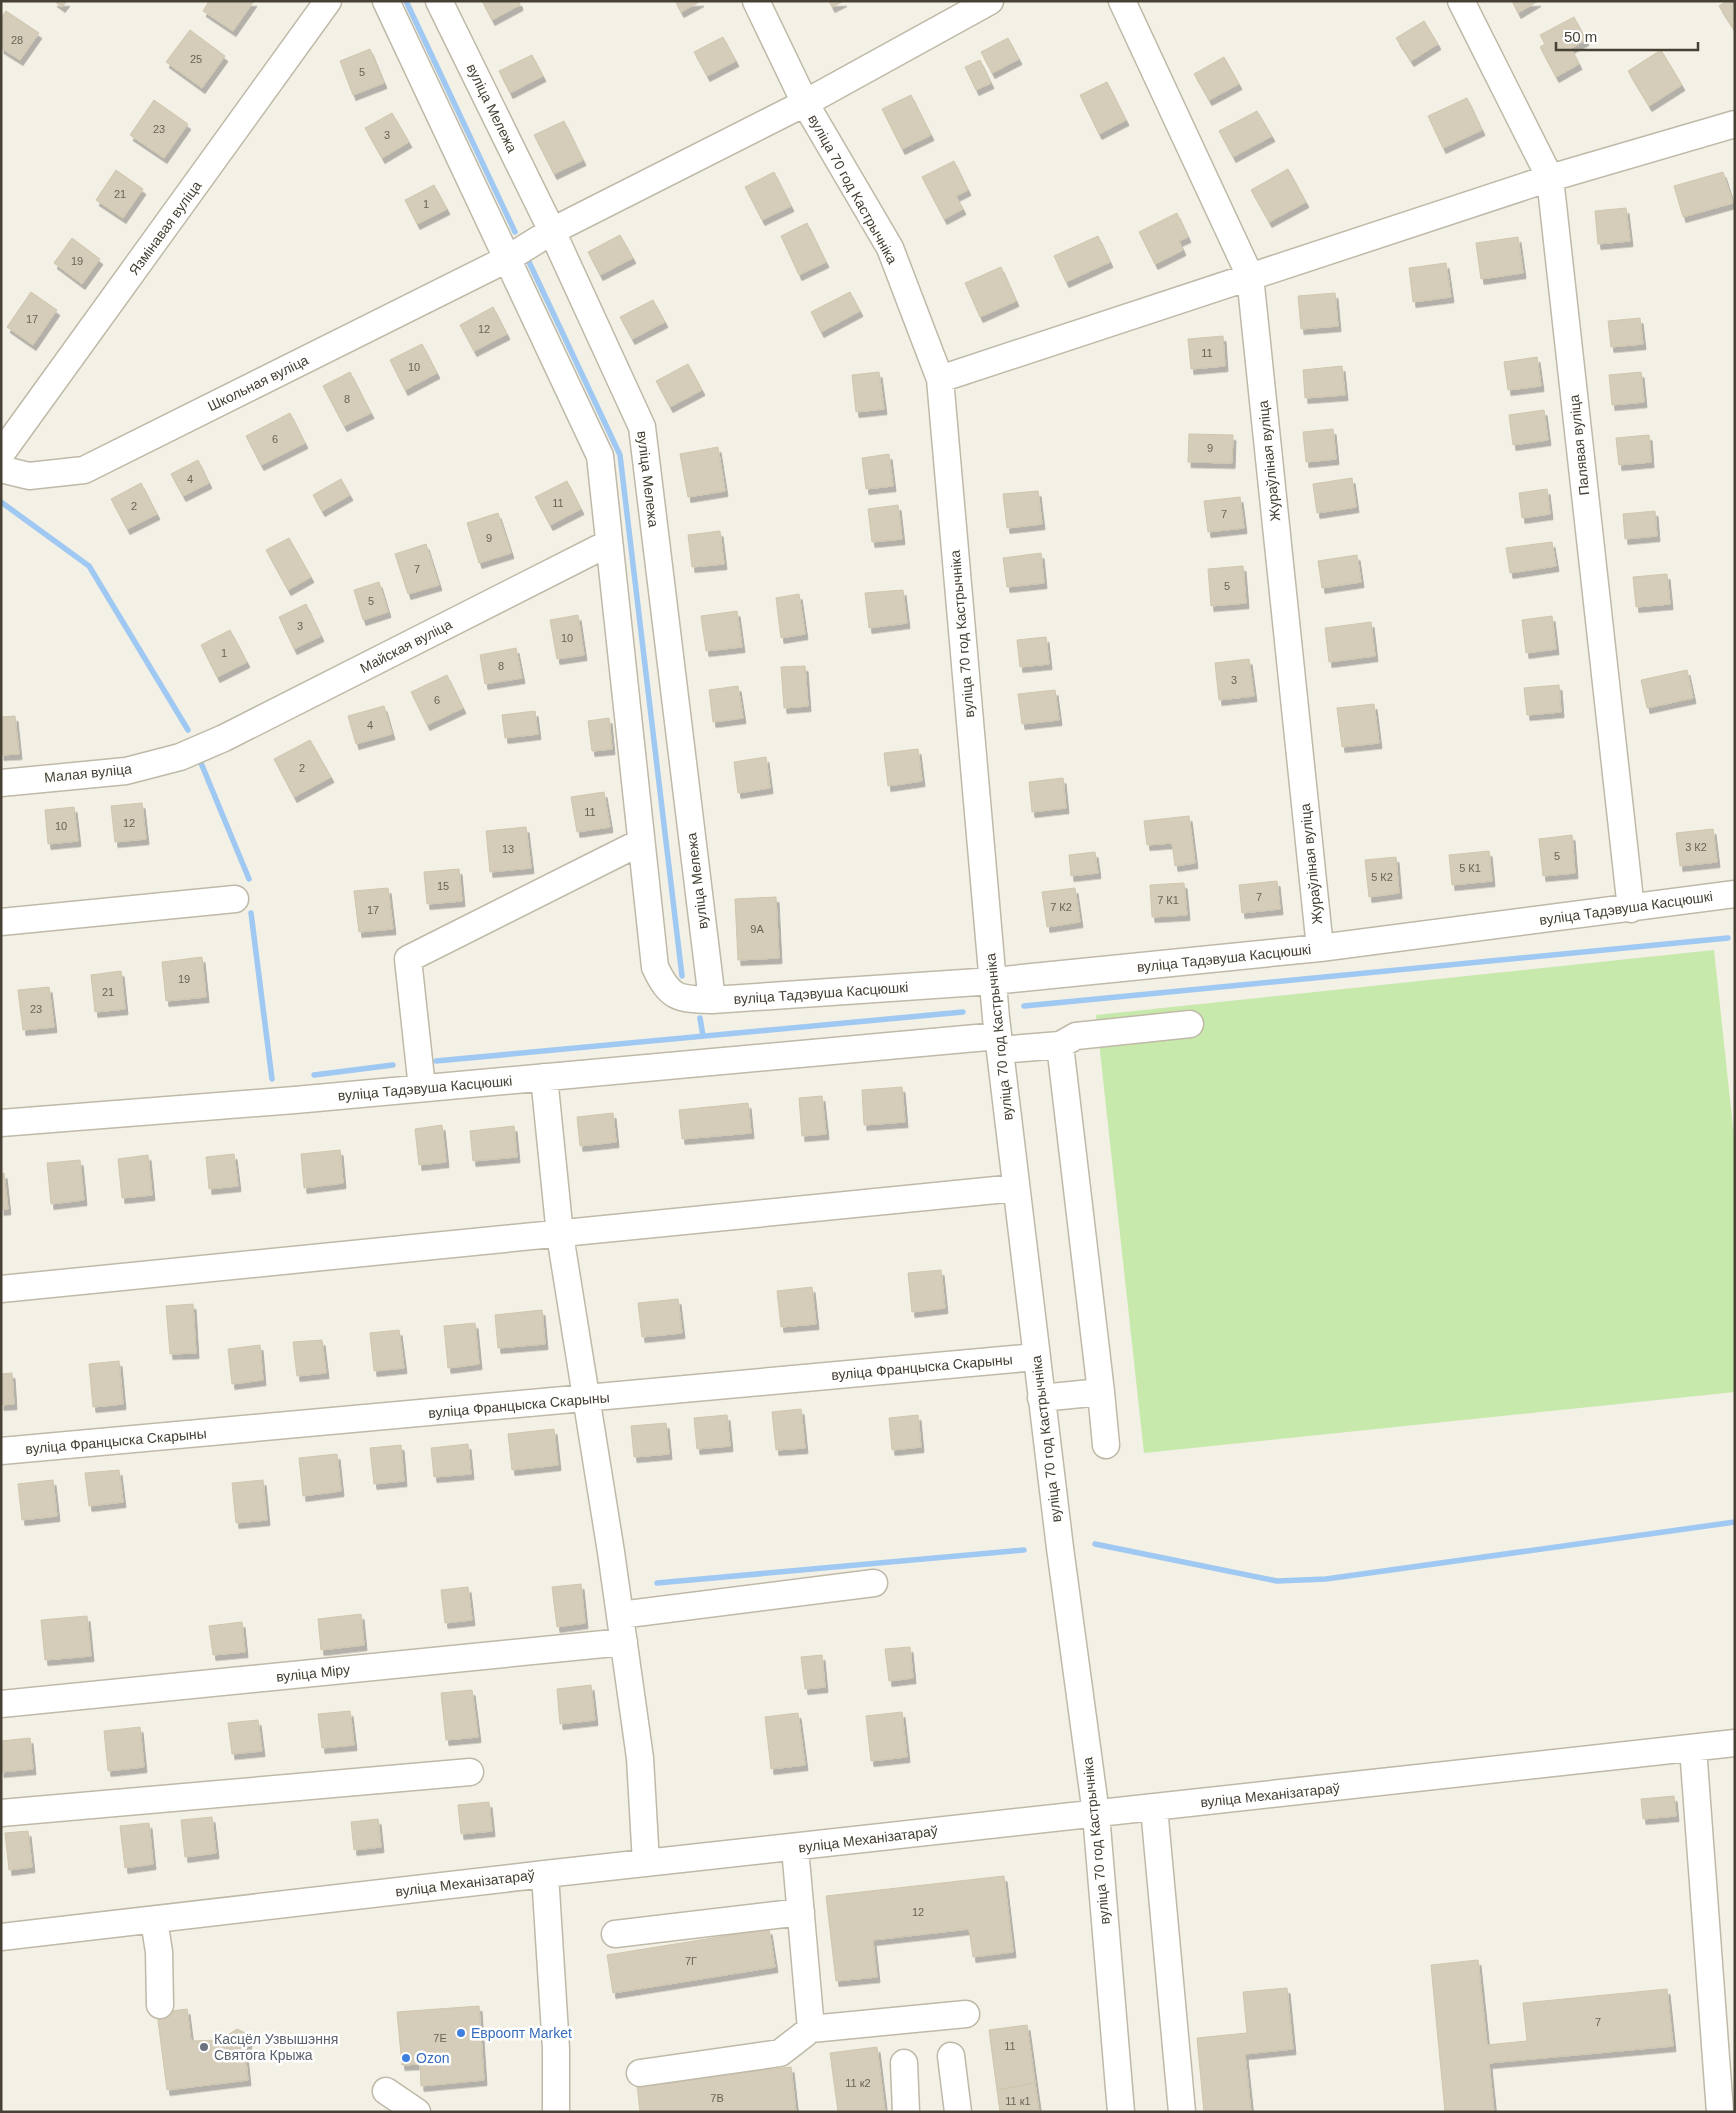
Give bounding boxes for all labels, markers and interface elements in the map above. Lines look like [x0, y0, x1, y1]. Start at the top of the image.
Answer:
scale bar [1556, 20, 1698, 52]
text: 50 m [1564, 28, 1597, 45]
house number: 28 [11, 34, 23, 46]
house number: 25 [190, 53, 202, 65]
street label: вуліца Мележа [464, 61, 521, 155]
house number: 5 [359, 66, 365, 78]
street label: вуліца 70 год Кастрычніка [805, 112, 901, 267]
house number: 23 [153, 123, 165, 135]
house number: 3 [384, 129, 390, 141]
street label: Язмінавая вуліца [126, 178, 205, 278]
house number: 21 [114, 188, 126, 200]
house number: 1 [423, 198, 429, 210]
house number: 19 [71, 255, 83, 267]
house number: 17 [26, 313, 38, 325]
house number: 12 [478, 323, 490, 335]
house number: 11 [1201, 347, 1213, 359]
street label: Школьная вуліца [205, 352, 311, 414]
house number: 10 [408, 361, 420, 373]
house number: 8 [344, 393, 350, 405]
street label: Палявая вуліца [1566, 394, 1592, 496]
street label: Жураўліная вуліца [1255, 400, 1283, 522]
street label: вуліца Мележа [634, 430, 662, 528]
house number: 6 [272, 433, 278, 445]
house number: 9 [1207, 442, 1213, 454]
house number: 4 [187, 473, 193, 485]
house number: 11 [552, 497, 564, 509]
house number: 2 [131, 500, 137, 512]
house number: 7 [1221, 508, 1227, 520]
house number: 9 [486, 532, 492, 544]
street label: вуліца 70 год Кастрычніка [947, 549, 977, 718]
house number: 7 [414, 563, 420, 575]
house number: 5 [1224, 580, 1230, 592]
house number: 5 [368, 595, 374, 607]
street label: Майская вуліца [357, 616, 455, 676]
house number: 3 [297, 620, 303, 632]
house number: 10 [561, 632, 573, 644]
house number: 1 [221, 647, 227, 659]
house number: 8 [498, 660, 504, 672]
house number: 3 [1231, 674, 1237, 686]
house number: 6 [434, 694, 440, 706]
house number: 4 [367, 719, 373, 731]
street label: Малая вуліца [43, 760, 133, 786]
house number: 2 [299, 762, 305, 774]
street label: Жураўліная вуліца [1297, 803, 1325, 925]
house number: 11 [584, 806, 596, 818]
house number: 12 [123, 817, 135, 829]
house number: 10 [55, 820, 67, 832]
street label: вуліца Мележа [683, 832, 711, 930]
house number: 3 К2 [1685, 841, 1707, 853]
house number: 13 [502, 843, 514, 855]
house number: 5 [1554, 850, 1560, 862]
house number: 5 К1 [1459, 862, 1481, 874]
house number: 5 К2 [1371, 871, 1393, 883]
house number: 15 [437, 880, 449, 892]
street label: вуліца Тадэвуша Касцюшкі [1538, 888, 1714, 928]
house number: 7 [1256, 891, 1262, 903]
house number: 7 К1 [1157, 894, 1179, 906]
house number: 7 К2 [1050, 901, 1072, 913]
house number: 17 [367, 904, 379, 916]
house number: 9А [750, 923, 764, 935]
street label: вуліца Тадэвуша Касцюшкі [1136, 941, 1312, 975]
street label: вуліца 70 год Кастрычніка [982, 952, 1016, 1121]
house number: 19 [178, 973, 190, 985]
street label: вуліца Тадэвуша Касцюшкі [733, 979, 909, 1007]
house number: 21 [102, 986, 114, 998]
house number: 23 [30, 1003, 42, 1015]
street label: вуліца Тадэвуша Касцюшкі [337, 1072, 513, 1104]
street label: вуліца Францыска Скарыны [831, 1351, 1013, 1383]
street label: вуліца 70 год Кастрычніка [1028, 1354, 1064, 1523]
street label: вуліца Францыска Скарыны [428, 1389, 610, 1421]
street label: вуліца Францыска Скарыны [25, 1425, 207, 1457]
street label: вуліца Міру [275, 1661, 351, 1685]
street label: вуліца 70 год Кастрычніка [1079, 1756, 1113, 1925]
street label: вуліца Механізатараў [1200, 1780, 1340, 1810]
street label: вуліца Механізатараў [798, 1823, 938, 1855]
street label: вуліца Механізатараў [395, 1867, 535, 1899]
house number: 12 [912, 1906, 924, 1918]
house number: 7Г [685, 1955, 697, 1967]
house number: 7 [1595, 2016, 1601, 2028]
place label: Евроопт Market [471, 2025, 572, 2041]
marker: Евроопт Market [455, 2027, 467, 2039]
place label: Касцёл Узвышэння Святога Крыжа [214, 2031, 338, 2063]
house number: 7Е [433, 2032, 447, 2044]
house number: 11 [1004, 2040, 1016, 2052]
marker: Касцёл Узвышэння Святога Крыжа [198, 2041, 210, 2053]
place label: Ozon [416, 2050, 449, 2066]
marker: Ozon [400, 2052, 412, 2064]
house number: 11 к2 [845, 2077, 871, 2089]
house number: 7В [710, 2092, 724, 2104]
house number: 11 к1 [1005, 2095, 1031, 2107]

